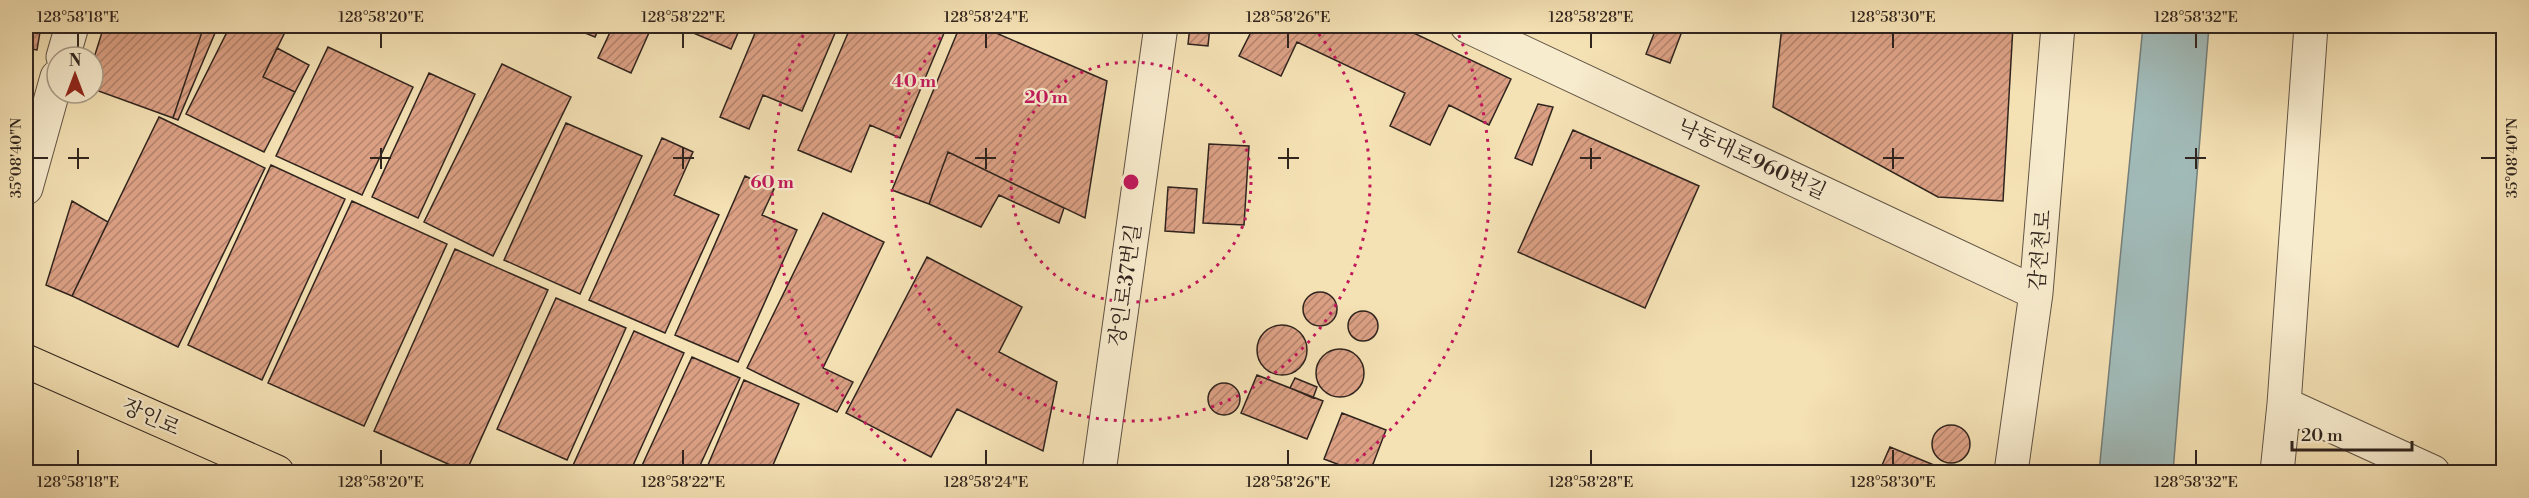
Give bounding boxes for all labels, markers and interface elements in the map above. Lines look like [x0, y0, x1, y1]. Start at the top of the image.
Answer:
text: 128°58'18"E [37, 8, 119, 27]
text: 128°58'20"E [338, 8, 424, 27]
text: 128°58'22"E [641, 8, 725, 27]
text: 128°58'24"E [944, 8, 1028, 27]
text: 128°58'26"E [1246, 8, 1330, 27]
text: 128°58'28"E [1549, 8, 1633, 27]
text: 128°58'30"E [1850, 8, 1936, 27]
text: 128°58'32"E [2154, 8, 2238, 27]
north arrow [45, 45, 105, 105]
text: N [69, 51, 82, 71]
text: 40 m [892, 70, 937, 93]
text: 20 m [1024, 86, 1068, 109]
street label: 낙동대로960번길 [1673, 114, 1830, 206]
text: 35°08'40"N [7, 118, 26, 198]
text: 35°08'40"N [2503, 118, 2522, 198]
text: 60 m [750, 171, 794, 194]
centre of rings [1121, 172, 1141, 192]
street label: 감전천로 [2025, 209, 2057, 292]
street label: 장인로37번길 [1105, 222, 1147, 348]
street label: 장인로 [118, 394, 184, 442]
scale bar [2292, 414, 2412, 452]
text: 20 m [2301, 424, 2343, 447]
text: 128°58'18"E [37, 473, 119, 492]
text: 128°58'20"E [338, 473, 424, 492]
text: 128°58'22"E [641, 473, 725, 492]
text: 128°58'24"E [944, 473, 1028, 492]
text: 128°58'26"E [1246, 473, 1330, 492]
text: 128°58'28"E [1549, 473, 1633, 492]
text: 128°58'30"E [1850, 473, 1936, 492]
text: 128°58'32"E [2154, 473, 2238, 492]

